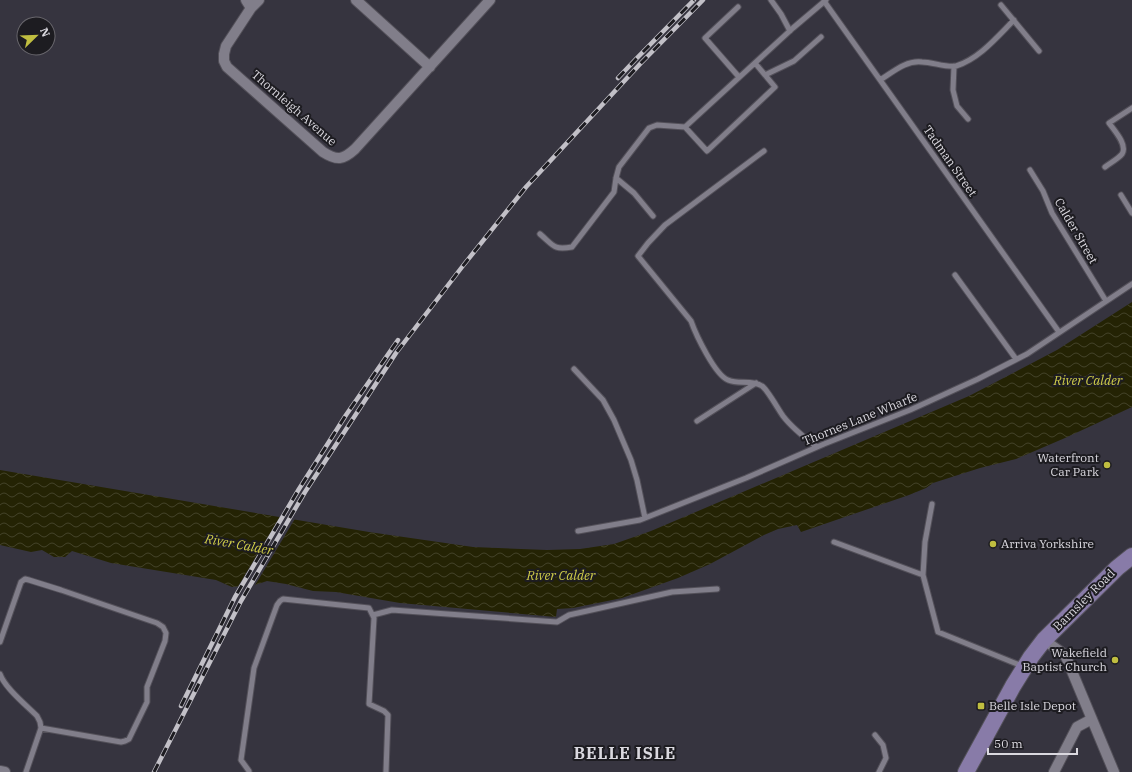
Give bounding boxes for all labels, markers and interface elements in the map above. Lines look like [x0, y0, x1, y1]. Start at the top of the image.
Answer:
north arrow [16, 16, 56, 56]
text: N [37, 25, 53, 39]
street label: Thornleigh Avenue [249, 67, 340, 149]
street label: Tadman Street [920, 122, 980, 199]
street label: Calder Street [1052, 195, 1101, 266]
water label: River Calder [1053, 372, 1123, 389]
street label: Thornes Lane Wharfe [800, 389, 919, 448]
place label: Waterfront Car Park [1037, 450, 1099, 479]
marker: Waterfront Car Park [1102, 460, 1112, 470]
water label: River Calder [203, 530, 275, 559]
place label: Arriva Yorkshire [1001, 536, 1094, 551]
marker: Arriva Yorkshire [988, 539, 998, 549]
street label: Barnsley Road [1050, 566, 1118, 634]
water label: River Calder [526, 567, 596, 584]
place label: Wakefield Baptist Church [1023, 645, 1107, 674]
marker: Wakefield Baptist Church [1110, 655, 1120, 665]
place label: Belle Isle Depot [989, 698, 1076, 713]
marker: Belle Isle Depot [976, 701, 986, 711]
scale bar [988, 730, 1077, 756]
text: 50 m [994, 736, 1023, 751]
district label: BELLE ISLE [574, 743, 676, 763]

